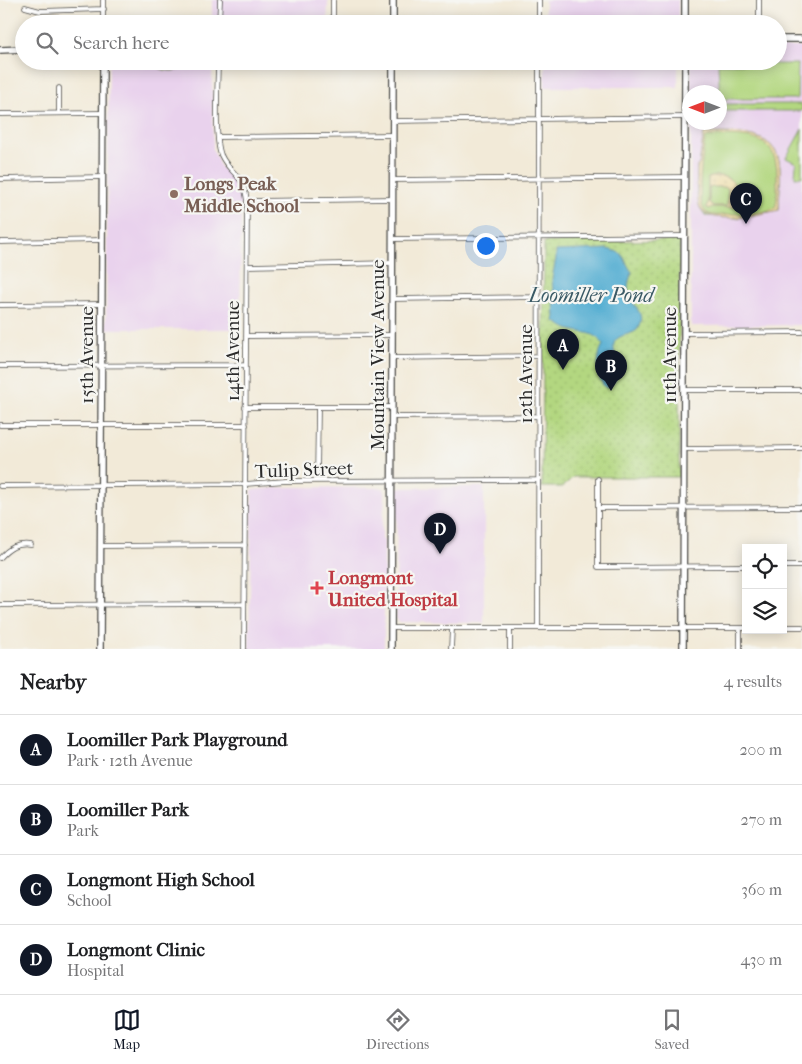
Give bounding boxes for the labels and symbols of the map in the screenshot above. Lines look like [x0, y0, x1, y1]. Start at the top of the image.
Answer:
north arrow [682, 85, 727, 130]
place label: Longs Peak Middle School [183, 173, 300, 217]
pin: C [730, 183, 762, 224]
marker: Longs Peak Middle School [168, 188, 180, 200]
your location [473, 233, 499, 259]
street label: Mountain View Avenue [367, 259, 389, 451]
water label: Loomiller Pond [527, 284, 656, 307]
street label: 14th Avenue [222, 301, 244, 401]
street label: 15th Avenue [76, 306, 98, 404]
street label: 11th Avenue [659, 307, 681, 403]
street label: 12th Avenue [515, 324, 537, 424]
pin: A [547, 329, 579, 370]
pin: B [595, 350, 627, 391]
street label: Tulip Street [254, 457, 354, 483]
pin: D [424, 513, 456, 554]
place label: Longmont United Hospital [327, 567, 459, 611]
marker: Longmont United Hospital [310, 581, 324, 595]

